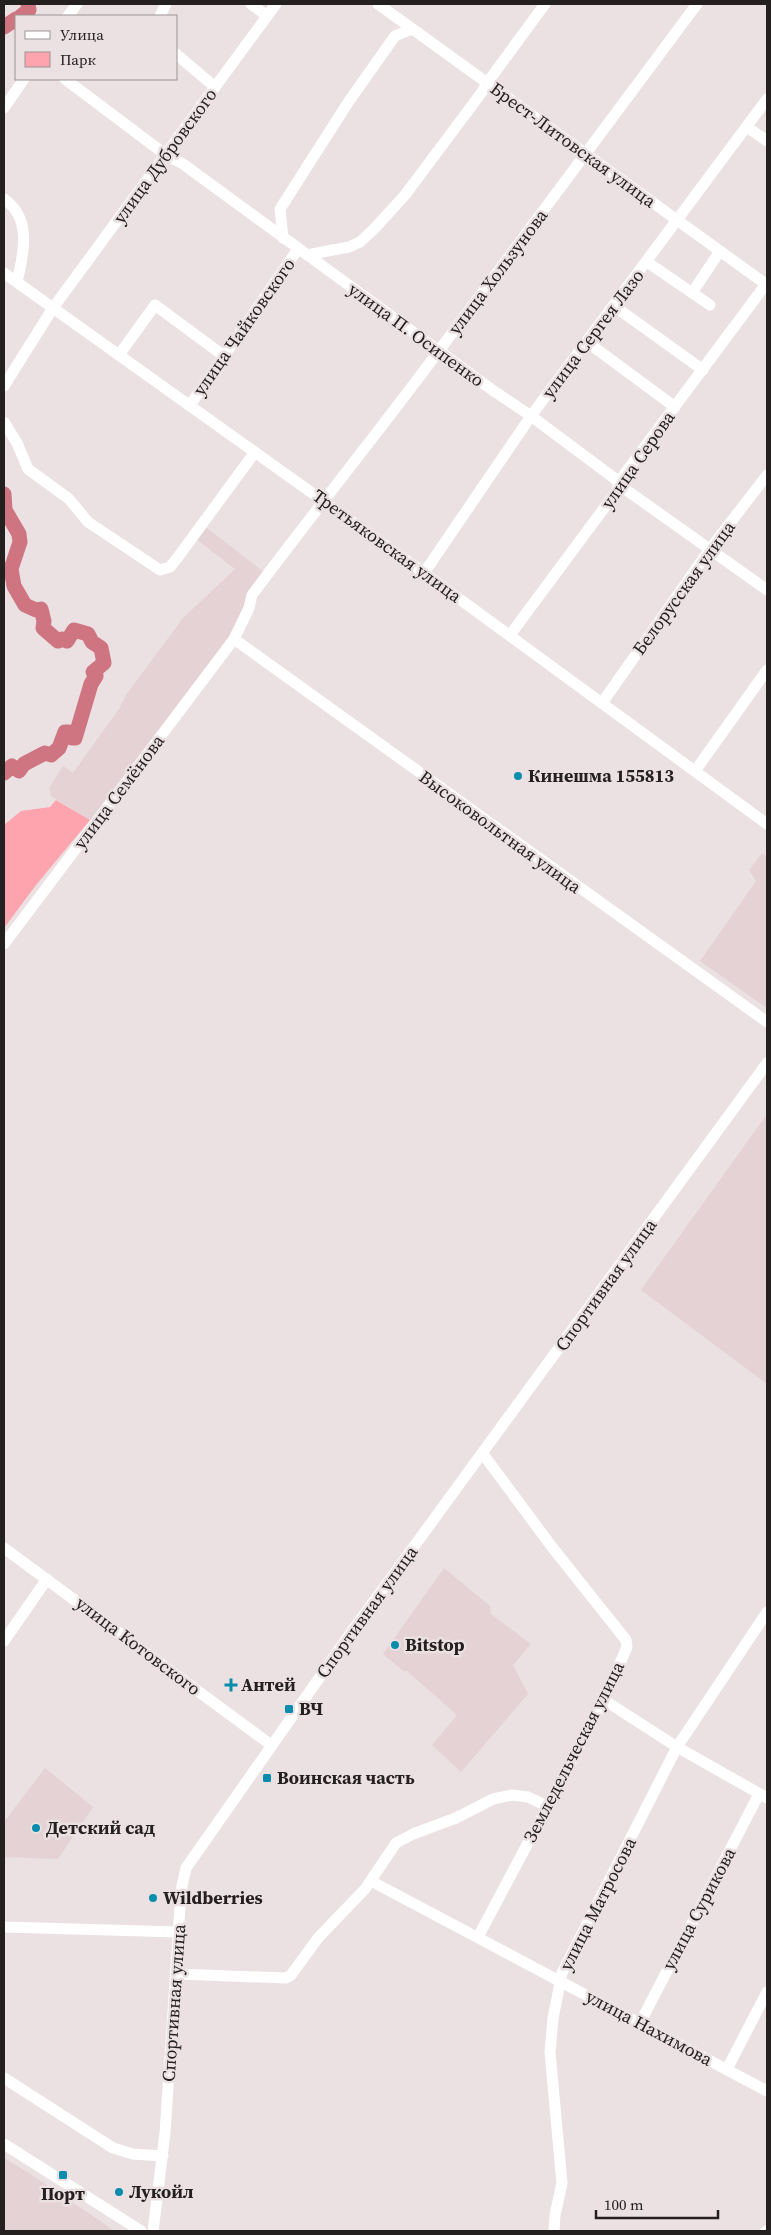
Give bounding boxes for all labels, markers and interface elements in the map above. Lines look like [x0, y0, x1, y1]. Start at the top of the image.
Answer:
legend [15, 15, 178, 80]
text: Улица [60, 24, 104, 45]
text: Парк [60, 49, 96, 70]
street label: Брест-Литовская улица [485, 76, 662, 214]
street label: улица Дубровского [107, 83, 222, 229]
street label: улица Хользунова [442, 203, 554, 340]
street label: улица Чайковского [187, 253, 301, 401]
street label: улица Сергея Лазо [536, 264, 649, 403]
street label: улица П. Осипенко [343, 277, 490, 393]
street label: улица Серова [595, 405, 681, 514]
street label: Третьяковская улица [308, 483, 467, 609]
street label: Белорусская улица [626, 515, 741, 660]
street label: улица Семёнова [67, 729, 170, 854]
place label: Кинешма 155813 [528, 763, 674, 788]
street label: Высоковольтная улица [414, 764, 587, 899]
marker: Кинешма 155813 [512, 770, 524, 782]
street label: Спортивная улица [549, 1213, 663, 1356]
street label: Спортивная улица [310, 1540, 424, 1683]
street label: улица Котовского [71, 1590, 206, 1701]
place label: Bitstop [405, 1632, 465, 1657]
marker: Bitstop [389, 1639, 401, 1651]
street label: Земледельческая улица [517, 1656, 630, 1847]
place label: Антей [241, 1672, 296, 1697]
marker: Антей [225, 1679, 237, 1691]
place label: ВЧ [299, 1696, 323, 1721]
marker: ВЧ [283, 1703, 295, 1715]
place label: Воинская часть [277, 1765, 415, 1790]
marker: Воинская часть [261, 1772, 273, 1784]
place label: Детский сад [46, 1815, 155, 1840]
marker: Детский сад [30, 1822, 42, 1834]
street label: улица Матросова [553, 1832, 642, 1975]
street label: улица Сурикова [656, 1842, 742, 1974]
place label: Wildberries [163, 1885, 263, 1910]
marker: Wildberries [147, 1892, 159, 1904]
street label: Спортивная улица [156, 1922, 192, 2083]
street label: улица Нахимова [581, 1984, 718, 2072]
marker: Порт [57, 2169, 69, 2181]
place label: Лукойл [129, 2179, 194, 2204]
place label: Порт [41, 2181, 85, 2206]
marker: Лукойл [113, 2186, 125, 2198]
scale bar [596, 2188, 718, 2220]
text: 100 m [604, 2194, 644, 2215]

